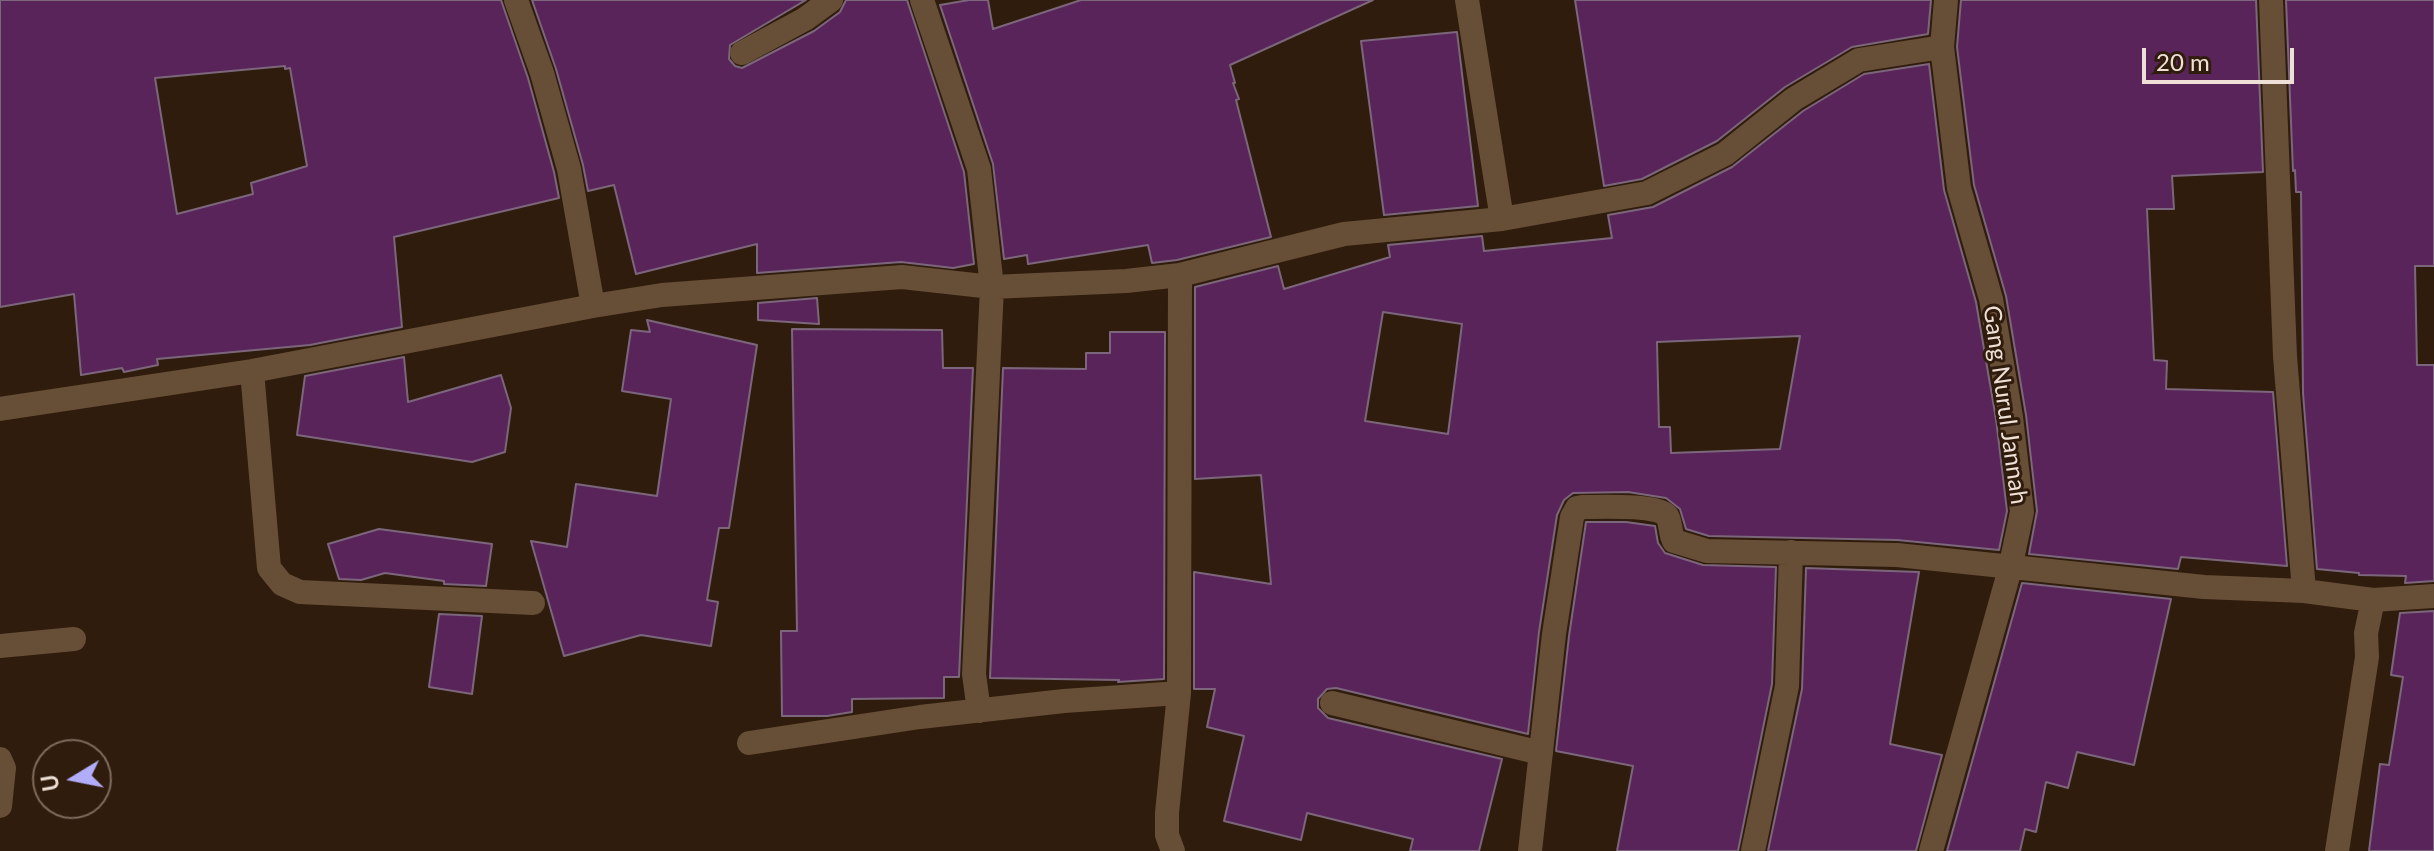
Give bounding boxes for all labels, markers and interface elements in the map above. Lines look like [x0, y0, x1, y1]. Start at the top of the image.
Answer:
scale bar [2146, 32, 2298, 82]
text: 20 m [2156, 47, 2210, 76]
street label: Gang Nurul Jannah [1977, 304, 2033, 506]
north arrow [32, 739, 112, 819]
text: U [35, 773, 65, 793]

